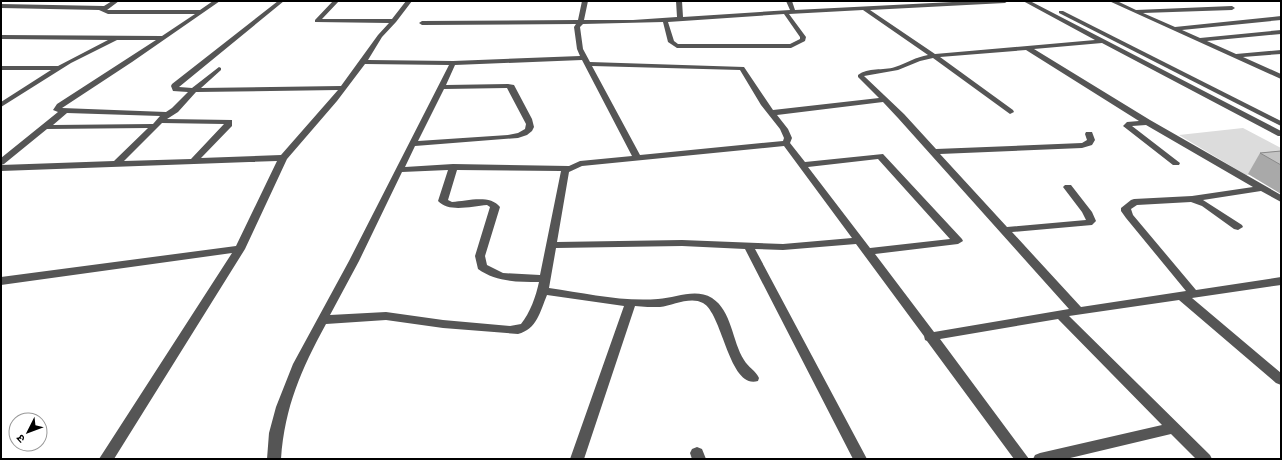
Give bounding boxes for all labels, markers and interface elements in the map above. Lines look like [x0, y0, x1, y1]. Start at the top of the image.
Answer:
north arrow [8, 412, 48, 452]
text: उ [13, 431, 28, 446]

